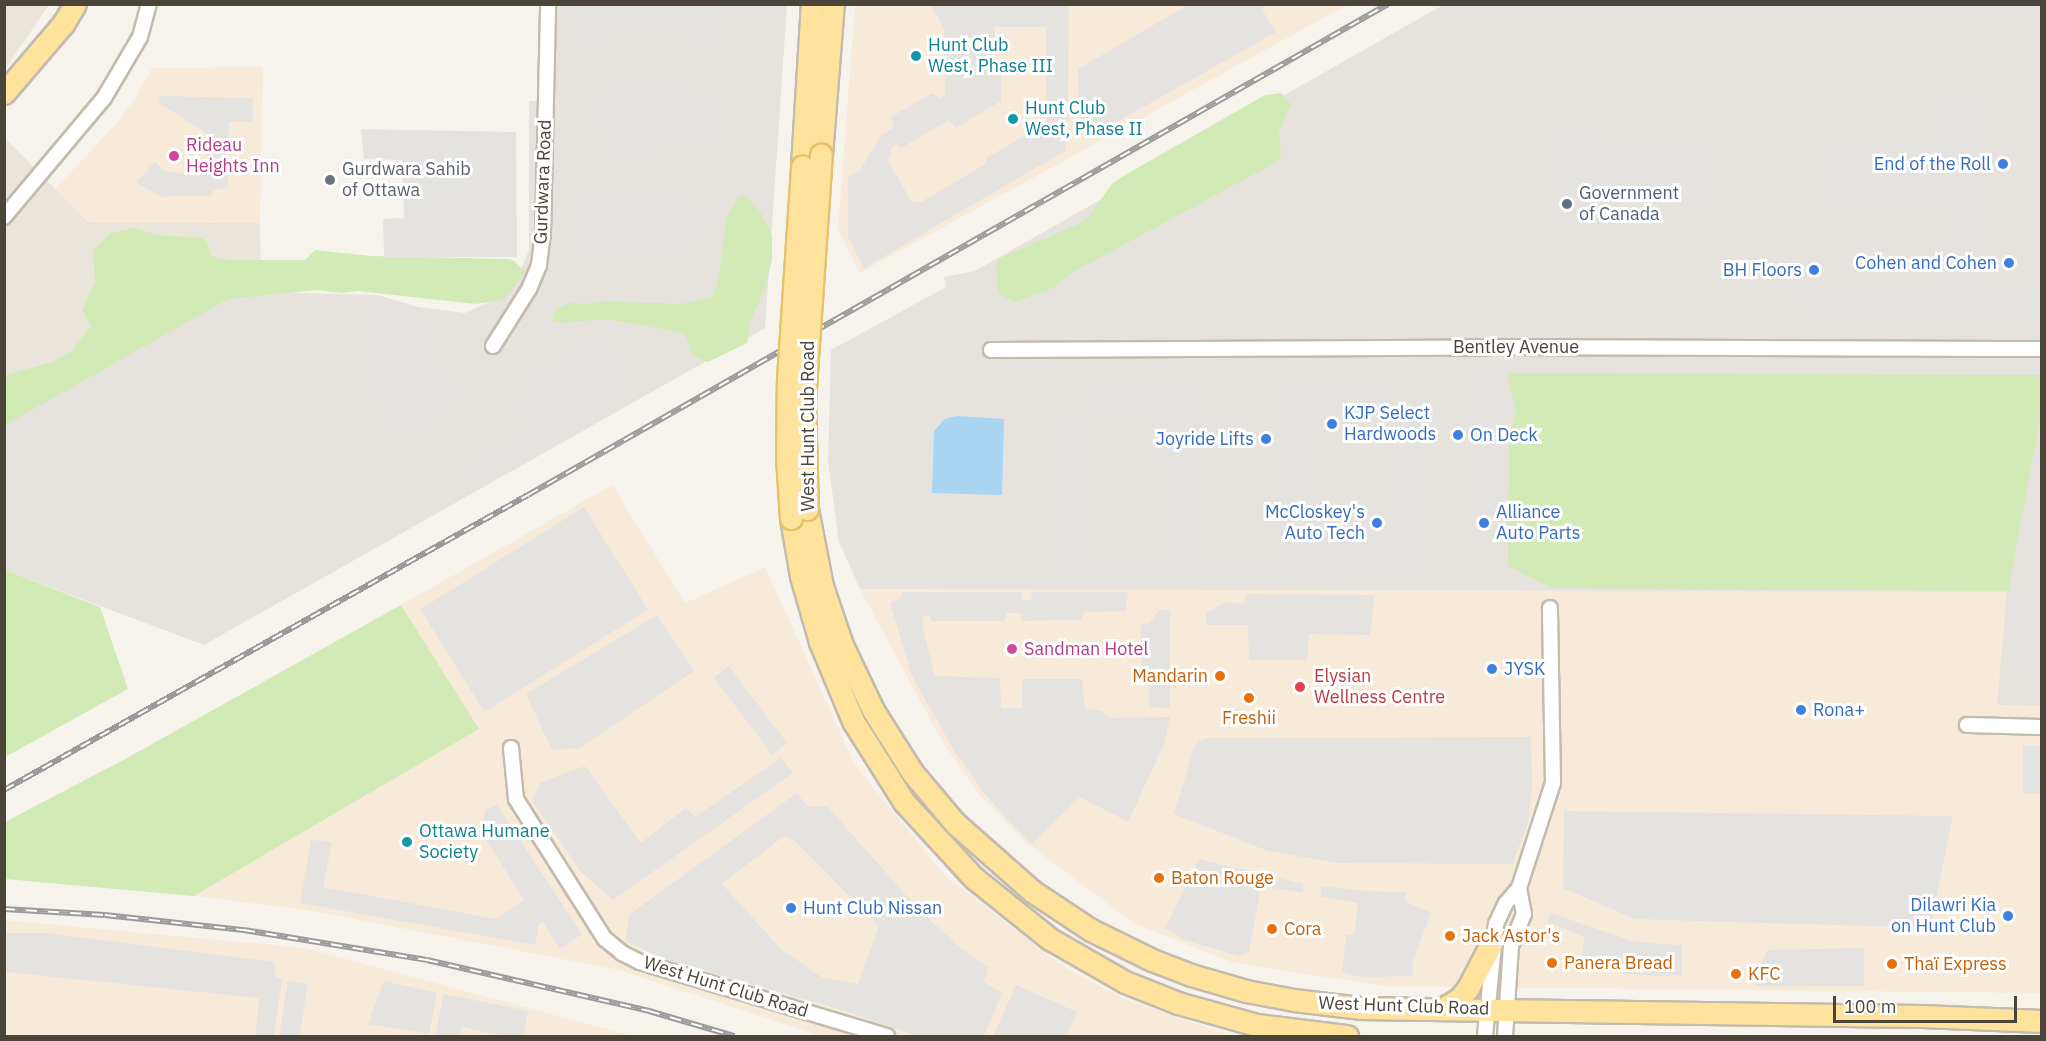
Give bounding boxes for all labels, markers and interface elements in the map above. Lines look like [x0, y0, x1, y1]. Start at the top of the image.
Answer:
place label: Hunt Club West, Phase III [928, 35, 1053, 78]
marker: Hunt Club West, Phase III [909, 49, 923, 63]
place label: Hunt Club West, Phase II [1025, 98, 1143, 140]
marker: Hunt Club West, Phase II [1006, 112, 1020, 126]
street label: Gurdwara Road [530, 119, 556, 245]
place label: Rideau Heights Inn [186, 135, 280, 178]
marker: Rideau Heights Inn [167, 149, 181, 163]
place label: End of the Roll [1874, 153, 1991, 175]
marker: End of the Roll [1996, 157, 2010, 171]
place label: Gurdwara Sahib of Ottawa [342, 159, 471, 201]
marker: Gurdwara Sahib of Ottawa [323, 173, 337, 187]
place label: Government of Canada [1579, 183, 1679, 226]
marker: Government of Canada [1560, 197, 1574, 211]
place label: Cohen and Cohen [1855, 252, 1997, 274]
marker: Cohen and Cohen [2002, 256, 2016, 270]
place label: BH Floors [1723, 259, 1802, 281]
marker: BH Floors [1807, 263, 1821, 277]
street label: Bentley Avenue [1453, 336, 1579, 358]
street label: West Hunt Club Road [797, 341, 819, 511]
place label: KJP Select Hardwoods [1344, 403, 1436, 446]
marker: KJP Select Hardwoods [1325, 417, 1339, 431]
place label: On Deck [1470, 424, 1538, 446]
place label: Joyride Lifts [1156, 428, 1254, 450]
marker: On Deck [1451, 428, 1465, 442]
marker: Joyride Lifts [1259, 432, 1273, 446]
place label: McCloskey's Auto Tech [1265, 502, 1365, 544]
place label: Alliance Auto Parts [1496, 502, 1580, 544]
marker: McCloskey's Auto Tech [1370, 516, 1384, 530]
marker: Alliance Auto Parts [1477, 516, 1491, 530]
place label: Sandman Hotel [1024, 638, 1148, 660]
marker: Sandman Hotel [1005, 642, 1019, 656]
place label: JYSK [1504, 658, 1545, 680]
marker: JYSK [1485, 662, 1499, 676]
place label: Mandarin [1132, 665, 1208, 687]
place label: Elysian Wellness Centre [1314, 666, 1445, 708]
marker: Mandarin [1213, 669, 1227, 683]
marker: Elysian Wellness Centre [1291, 678, 1309, 696]
marker: Freshii [1242, 691, 1256, 705]
place label: Rona+ [1813, 699, 1865, 721]
marker: Rona+ [1794, 703, 1808, 717]
place label: Freshii [1222, 707, 1276, 729]
place label: Ottawa Humane Society [419, 821, 550, 864]
marker: Ottawa Humane Society [400, 835, 414, 849]
place label: Baton Rouge [1171, 867, 1274, 889]
marker: Baton Rouge [1152, 871, 1166, 885]
place label: Dilawri Kia on Hunt Club [1891, 895, 1996, 938]
place label: Hunt Club Nissan [803, 897, 942, 919]
marker: Hunt Club Nissan [784, 901, 798, 915]
marker: Dilawri Kia on Hunt Club [2001, 909, 2015, 923]
place label: Cora [1284, 918, 1321, 940]
marker: Cora [1265, 922, 1279, 936]
place label: Jack Astor's [1462, 925, 1560, 947]
marker: Jack Astor's [1443, 929, 1457, 943]
street label: West Hunt Club Road [641, 952, 811, 1022]
place label: Panera Bread [1564, 952, 1673, 974]
place label: Thaï Express [1904, 953, 2007, 975]
marker: Panera Bread [1545, 956, 1559, 970]
marker: Thaï Express [1885, 957, 1899, 971]
place label: KFC [1748, 963, 1780, 985]
marker: KFC [1729, 967, 1743, 981]
scale bar [1836, 984, 2020, 1022]
street label: West Hunt Club Road [1318, 992, 1490, 1020]
text: 100 m [1844, 995, 1896, 1018]

